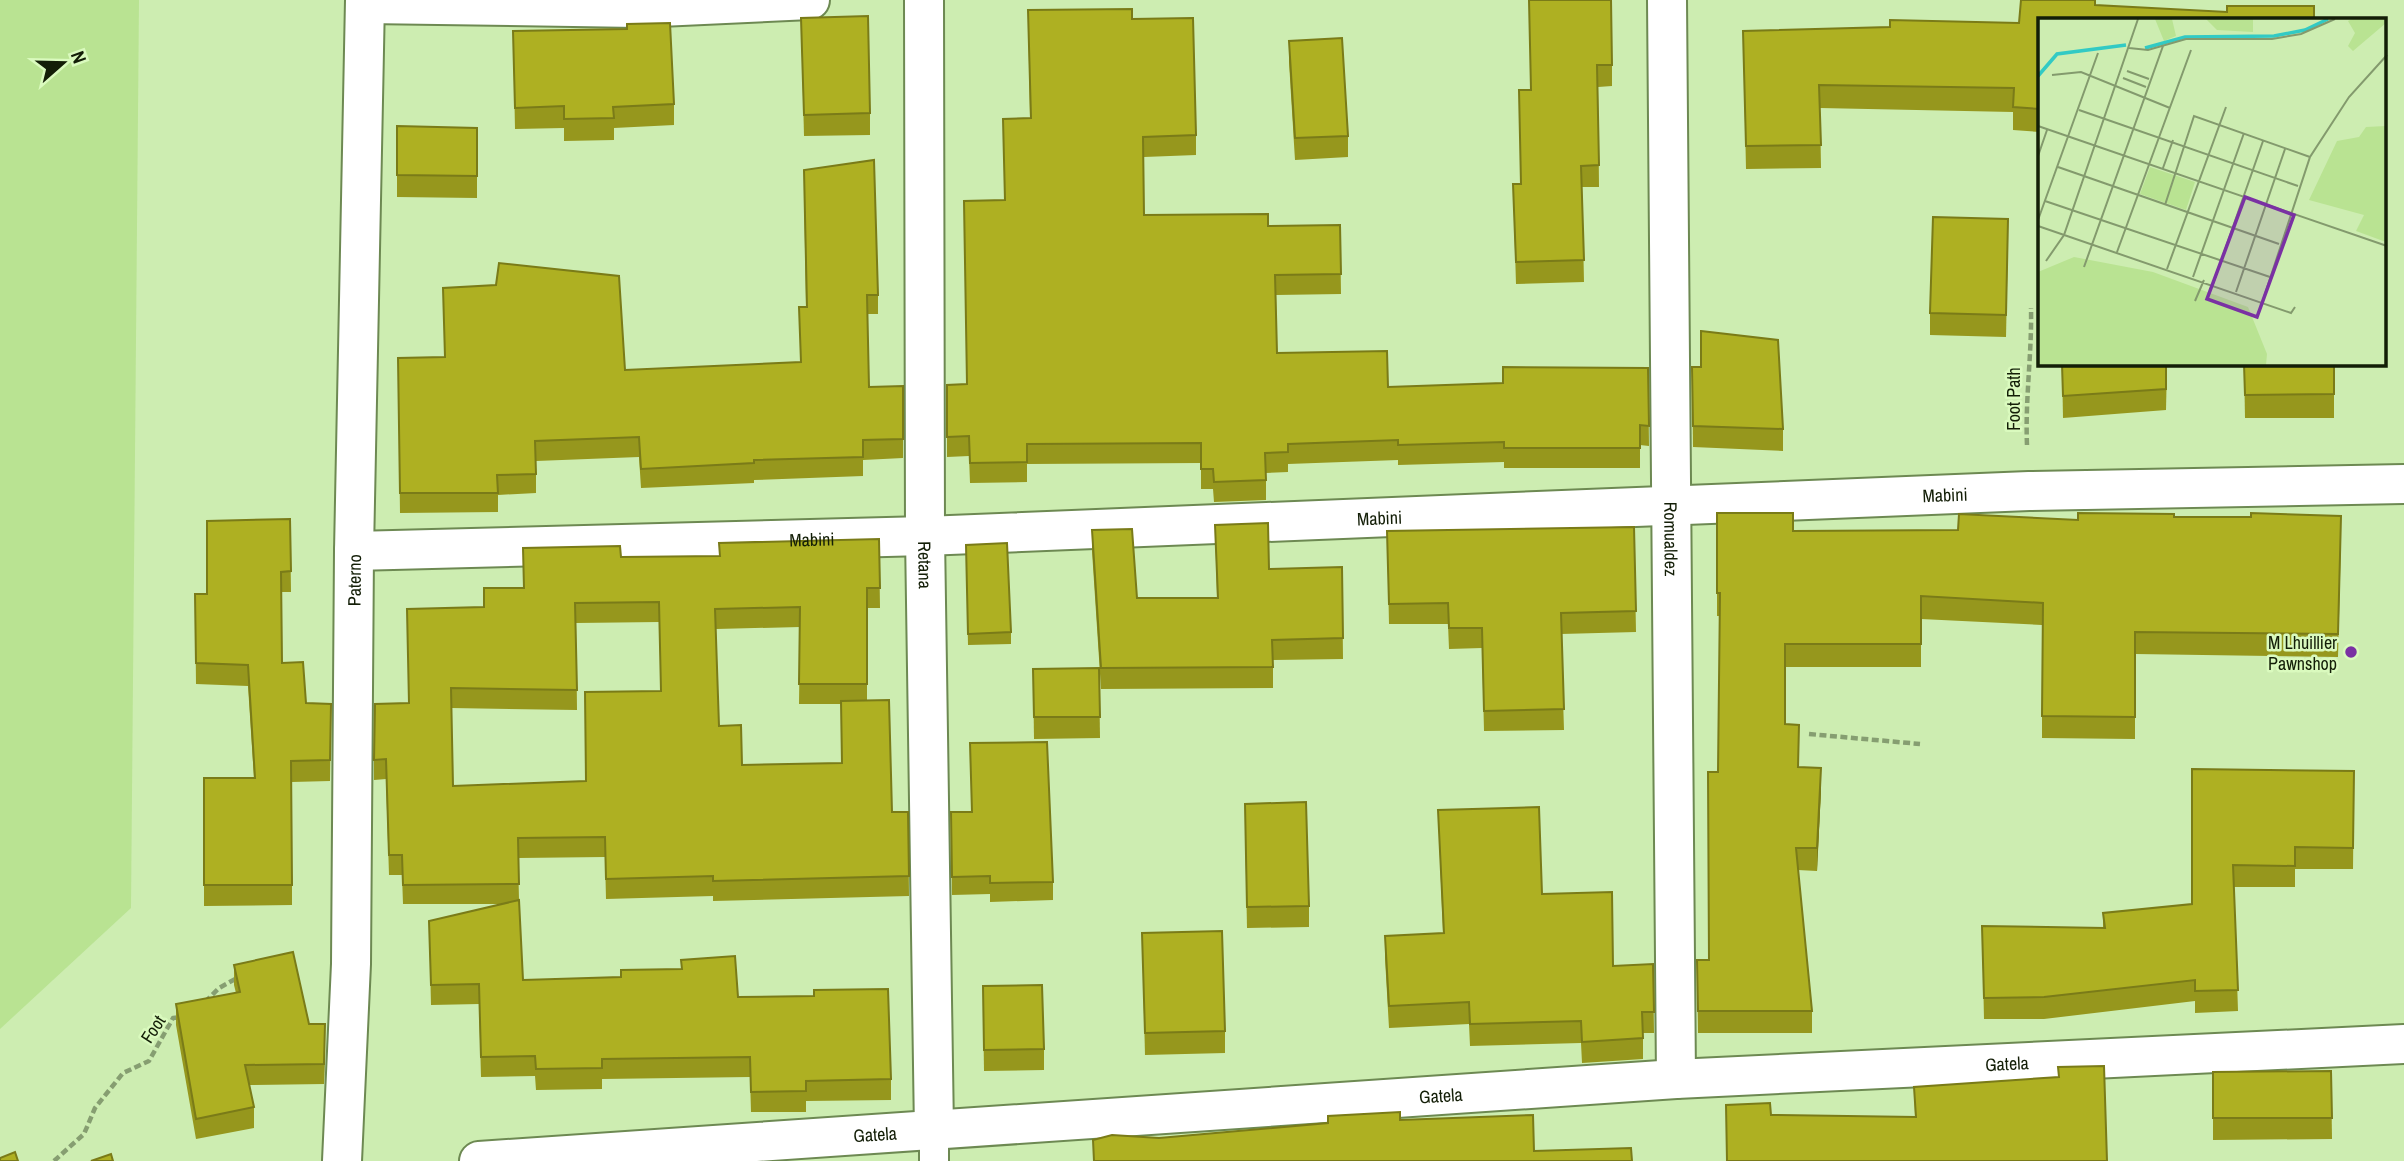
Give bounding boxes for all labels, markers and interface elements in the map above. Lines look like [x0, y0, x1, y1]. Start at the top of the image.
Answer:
inset map [2038, 18, 2386, 366]
north arrow [28, 28, 98, 98]
text: N [65, 47, 93, 67]
street label: Foot Path [2001, 367, 2026, 431]
street label: Mabini [1922, 481, 1968, 508]
street label: Romualdez [1659, 502, 1684, 576]
street label: Mabini [1356, 504, 1403, 531]
street label: Mabini [789, 526, 835, 552]
street label: Retana [913, 541, 938, 589]
street label: Paterno [341, 554, 366, 606]
place label: M Lhuillier Pawnshop [2268, 630, 2337, 676]
marker: M Lhuillier Pawnshop [2343, 644, 2359, 660]
street label: Foot [135, 1010, 171, 1048]
street label: Gatela [1984, 1050, 2029, 1077]
street label: Gatela [1418, 1081, 1463, 1109]
street label: Gatela [853, 1120, 898, 1148]

